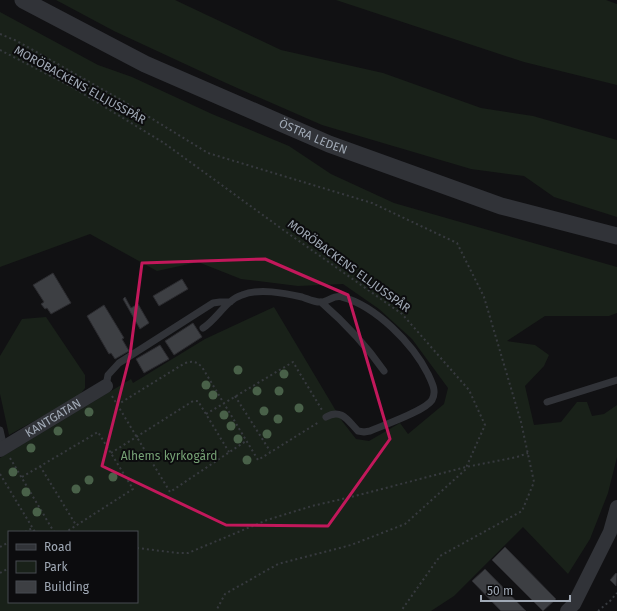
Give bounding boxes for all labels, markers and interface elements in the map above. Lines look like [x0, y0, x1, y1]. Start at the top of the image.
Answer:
street label: MORÖBACKENS ELLJUSSPÅR [12, 41, 149, 127]
street label: ÖSTRA LEDEN [277, 114, 349, 157]
street label: MORÖBACKENS ELLJUSSPÅR [285, 215, 414, 315]
street label: KANTGATAN [23, 396, 83, 440]
park label: Alhems kyrkogård [121, 449, 217, 463]
legend [8, 531, 138, 603]
text: Road [44, 540, 72, 554]
text: Park [44, 560, 68, 574]
scale bar [481, 577, 570, 603]
text: Building [44, 580, 90, 594]
text: 50 m [487, 584, 513, 598]

